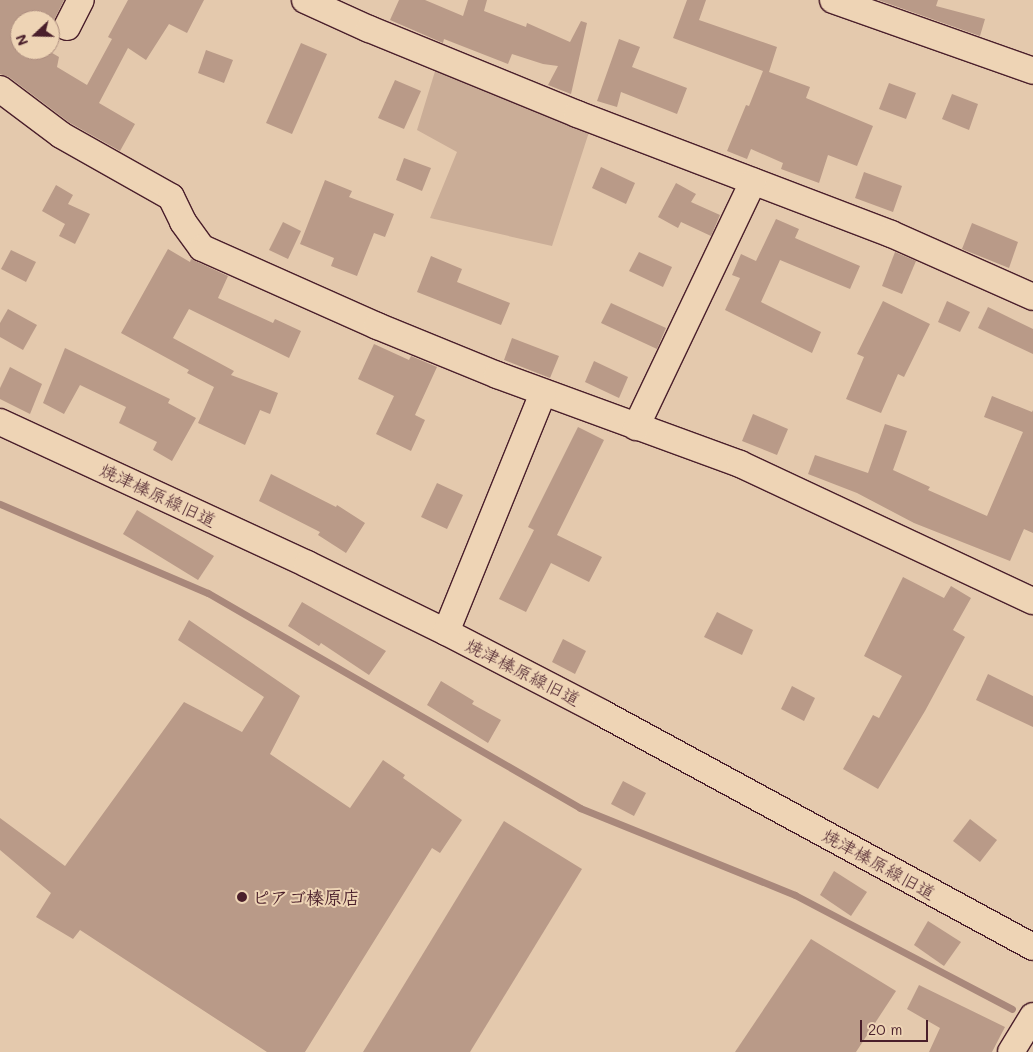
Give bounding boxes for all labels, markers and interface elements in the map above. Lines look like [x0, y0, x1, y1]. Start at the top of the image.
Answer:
north arrow [10, 10, 60, 60]
text: N [11, 32, 32, 49]
street label: 焼津榛原線旧道 [96, 459, 220, 531]
street label: 焼津榛原線旧道 [462, 634, 584, 710]
street label: 焼津榛原線旧道 [819, 824, 939, 904]
place label: ピアゴ榛原店 [252, 886, 360, 908]
marker: ピアゴ榛原店 [236, 891, 248, 903]
scale bar [863, 1010, 930, 1042]
text: 20 m [868, 1019, 902, 1039]

